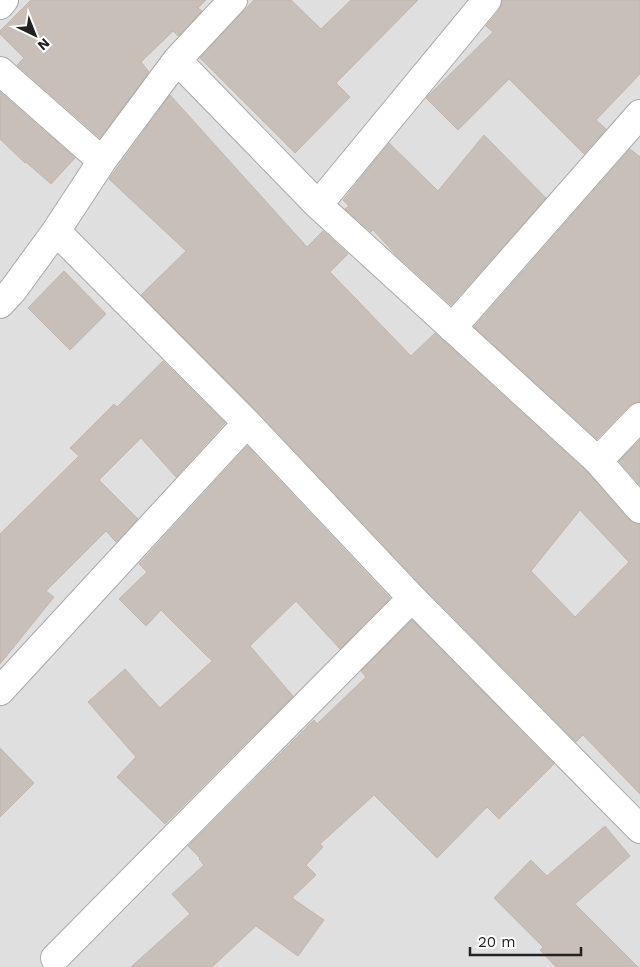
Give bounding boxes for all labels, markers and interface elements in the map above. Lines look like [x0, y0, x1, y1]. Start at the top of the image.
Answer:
north arrow [10, 10, 60, 60]
text: N [35, 35, 53, 54]
scale bar [470, 924, 581, 956]
text: 20 m [478, 933, 516, 951]

